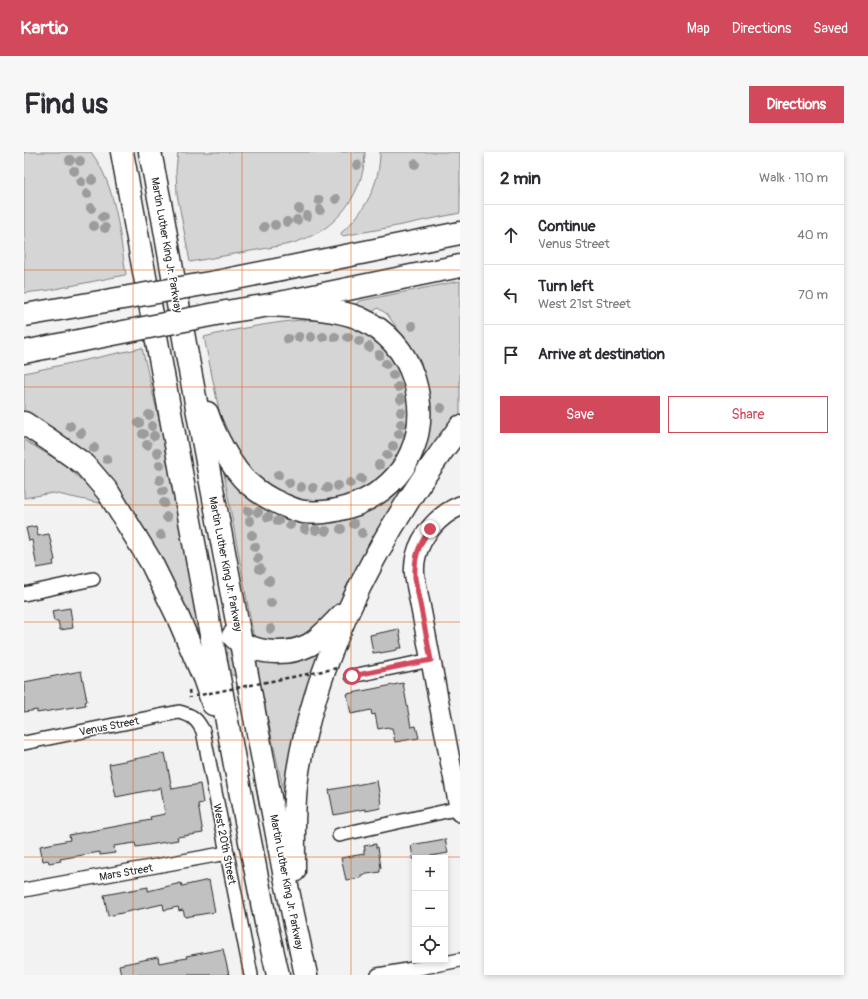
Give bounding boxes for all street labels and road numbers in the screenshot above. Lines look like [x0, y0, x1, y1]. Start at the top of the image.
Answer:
street label: Martin Luther King Jr. Parkway [148, 176, 185, 314]
street label: Martin Luther King Jr. Parkway [206, 495, 245, 633]
street label: Venus Street [78, 714, 141, 739]
street label: West 20th Street [210, 803, 239, 886]
street label: Martin Luther King Jr. Parkway [267, 813, 306, 951]
street label: Mars Street [98, 861, 154, 884]

